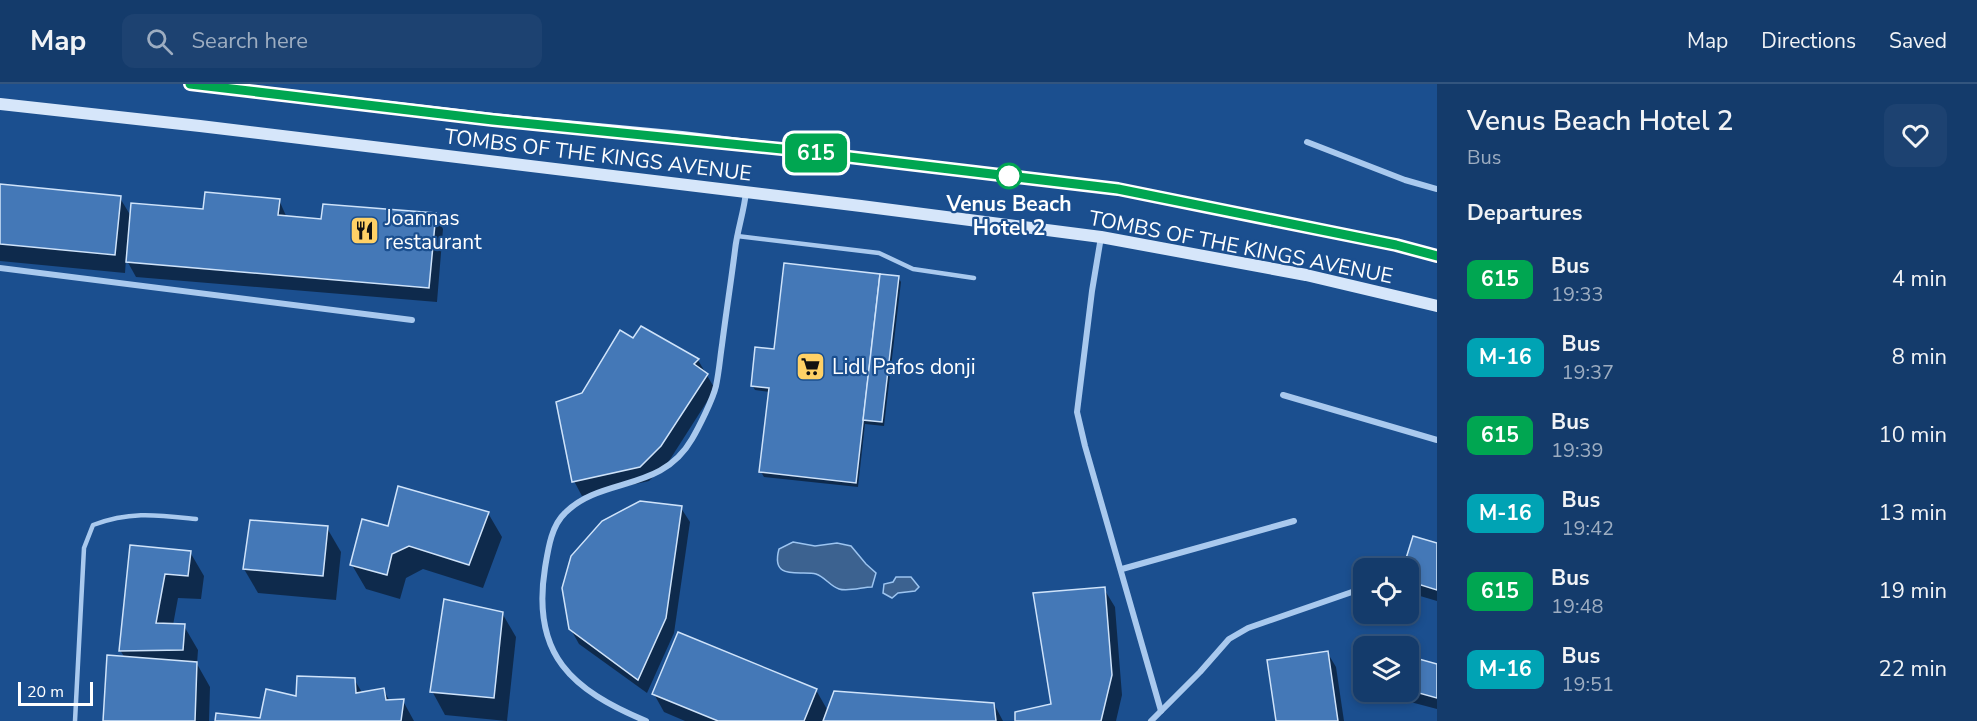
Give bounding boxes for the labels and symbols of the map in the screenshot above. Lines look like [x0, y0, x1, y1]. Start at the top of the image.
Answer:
street label: TOMBS OF THE KINGS AVENUE [443, 122, 753, 188]
line badge: 615 [782, 134, 850, 172]
marker: Venus Beach Hotel 2 [996, 163, 1022, 189]
place label: Venus Beach Hotel 2 [946, 190, 1071, 242]
place label: Joannas restaurant [384, 204, 482, 256]
street label: TOMBS OF THE KINGS AVENUE [1087, 204, 1395, 290]
restaurant icon: Joannas restaurant [348, 214, 380, 246]
supermarket icon: Lidl Pafos donji [795, 351, 827, 383]
place label: Lidl Pafos donji [832, 353, 976, 381]
scale bar [18, 679, 93, 706]

